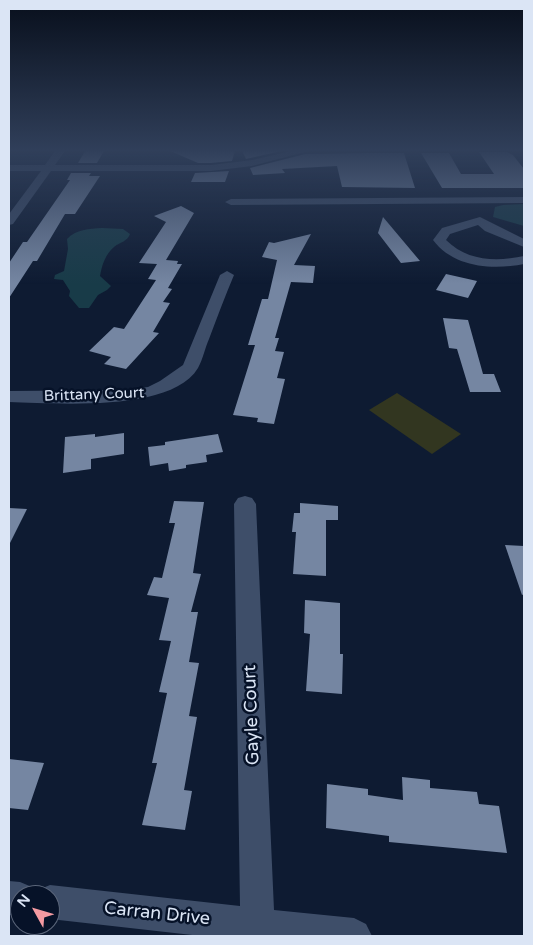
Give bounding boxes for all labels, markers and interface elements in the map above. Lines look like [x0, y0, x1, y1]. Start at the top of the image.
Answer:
street label: Brittany Court [43, 384, 145, 406]
street label: Gayle Court [239, 664, 265, 766]
north arrow [10, 885, 60, 935]
text: N [14, 891, 34, 911]
street label: Carran Drive [103, 898, 211, 930]

